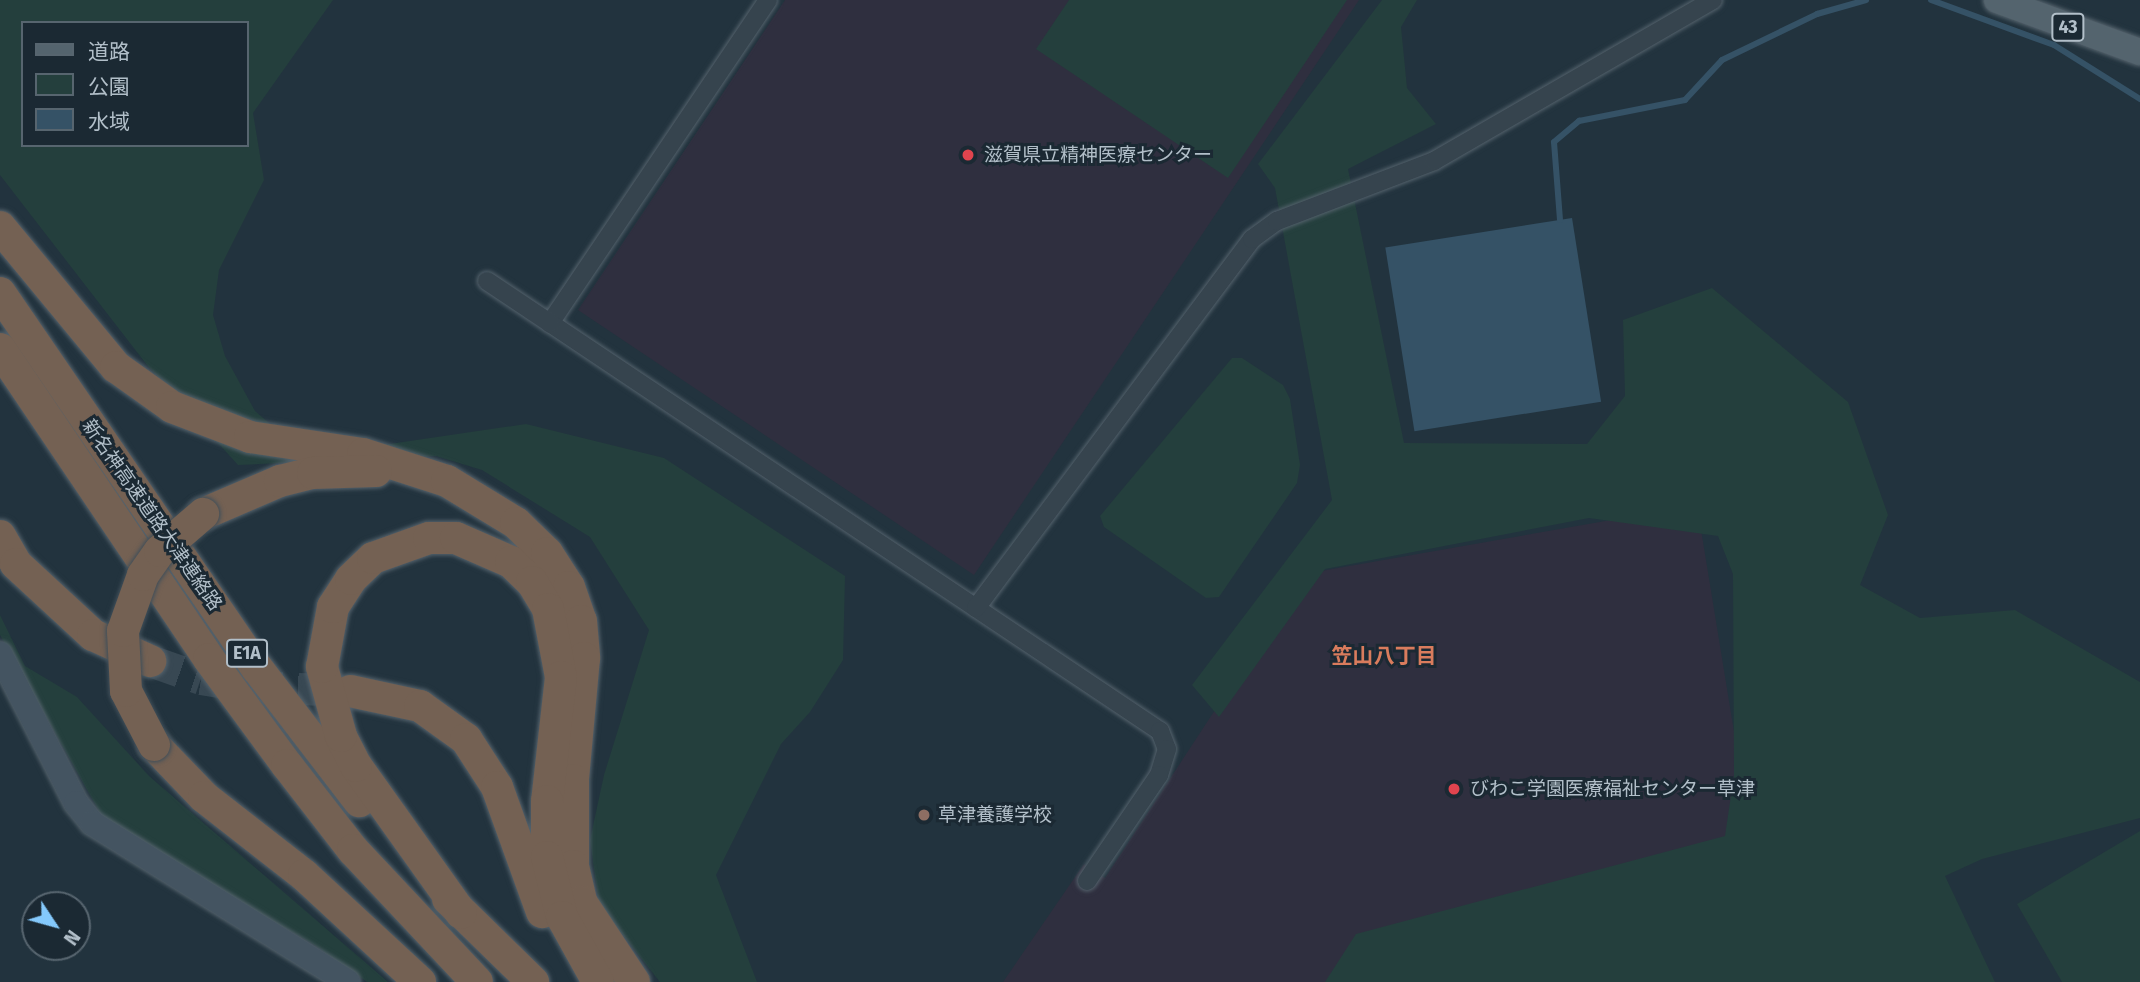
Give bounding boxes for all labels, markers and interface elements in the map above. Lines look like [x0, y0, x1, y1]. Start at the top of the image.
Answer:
road number: 43 [2050, 12, 2086, 42]
legend [21, 21, 248, 147]
text: 道路 [88, 39, 130, 65]
text: 公園 [88, 74, 130, 100]
text: 水域 [88, 109, 130, 135]
place label: 滋賀県立精神医療センター [984, 144, 1212, 166]
marker: 滋賀県立精神医療センター [958, 145, 978, 165]
street label: 新名神高速道路大津連絡路 [77, 415, 227, 615]
road number: E1A [226, 638, 268, 668]
district label: 笠山八丁目 [1332, 643, 1436, 669]
place label: びわこ学園医療福祉センター草津 [1470, 778, 1755, 800]
marker: びわこ学園医療福祉センター草津 [1444, 779, 1464, 799]
place label: 草津養護学校 [938, 804, 1052, 826]
marker: 草津養護学校 [916, 807, 932, 823]
north arrow [21, 891, 91, 961]
text: N [59, 926, 85, 949]

